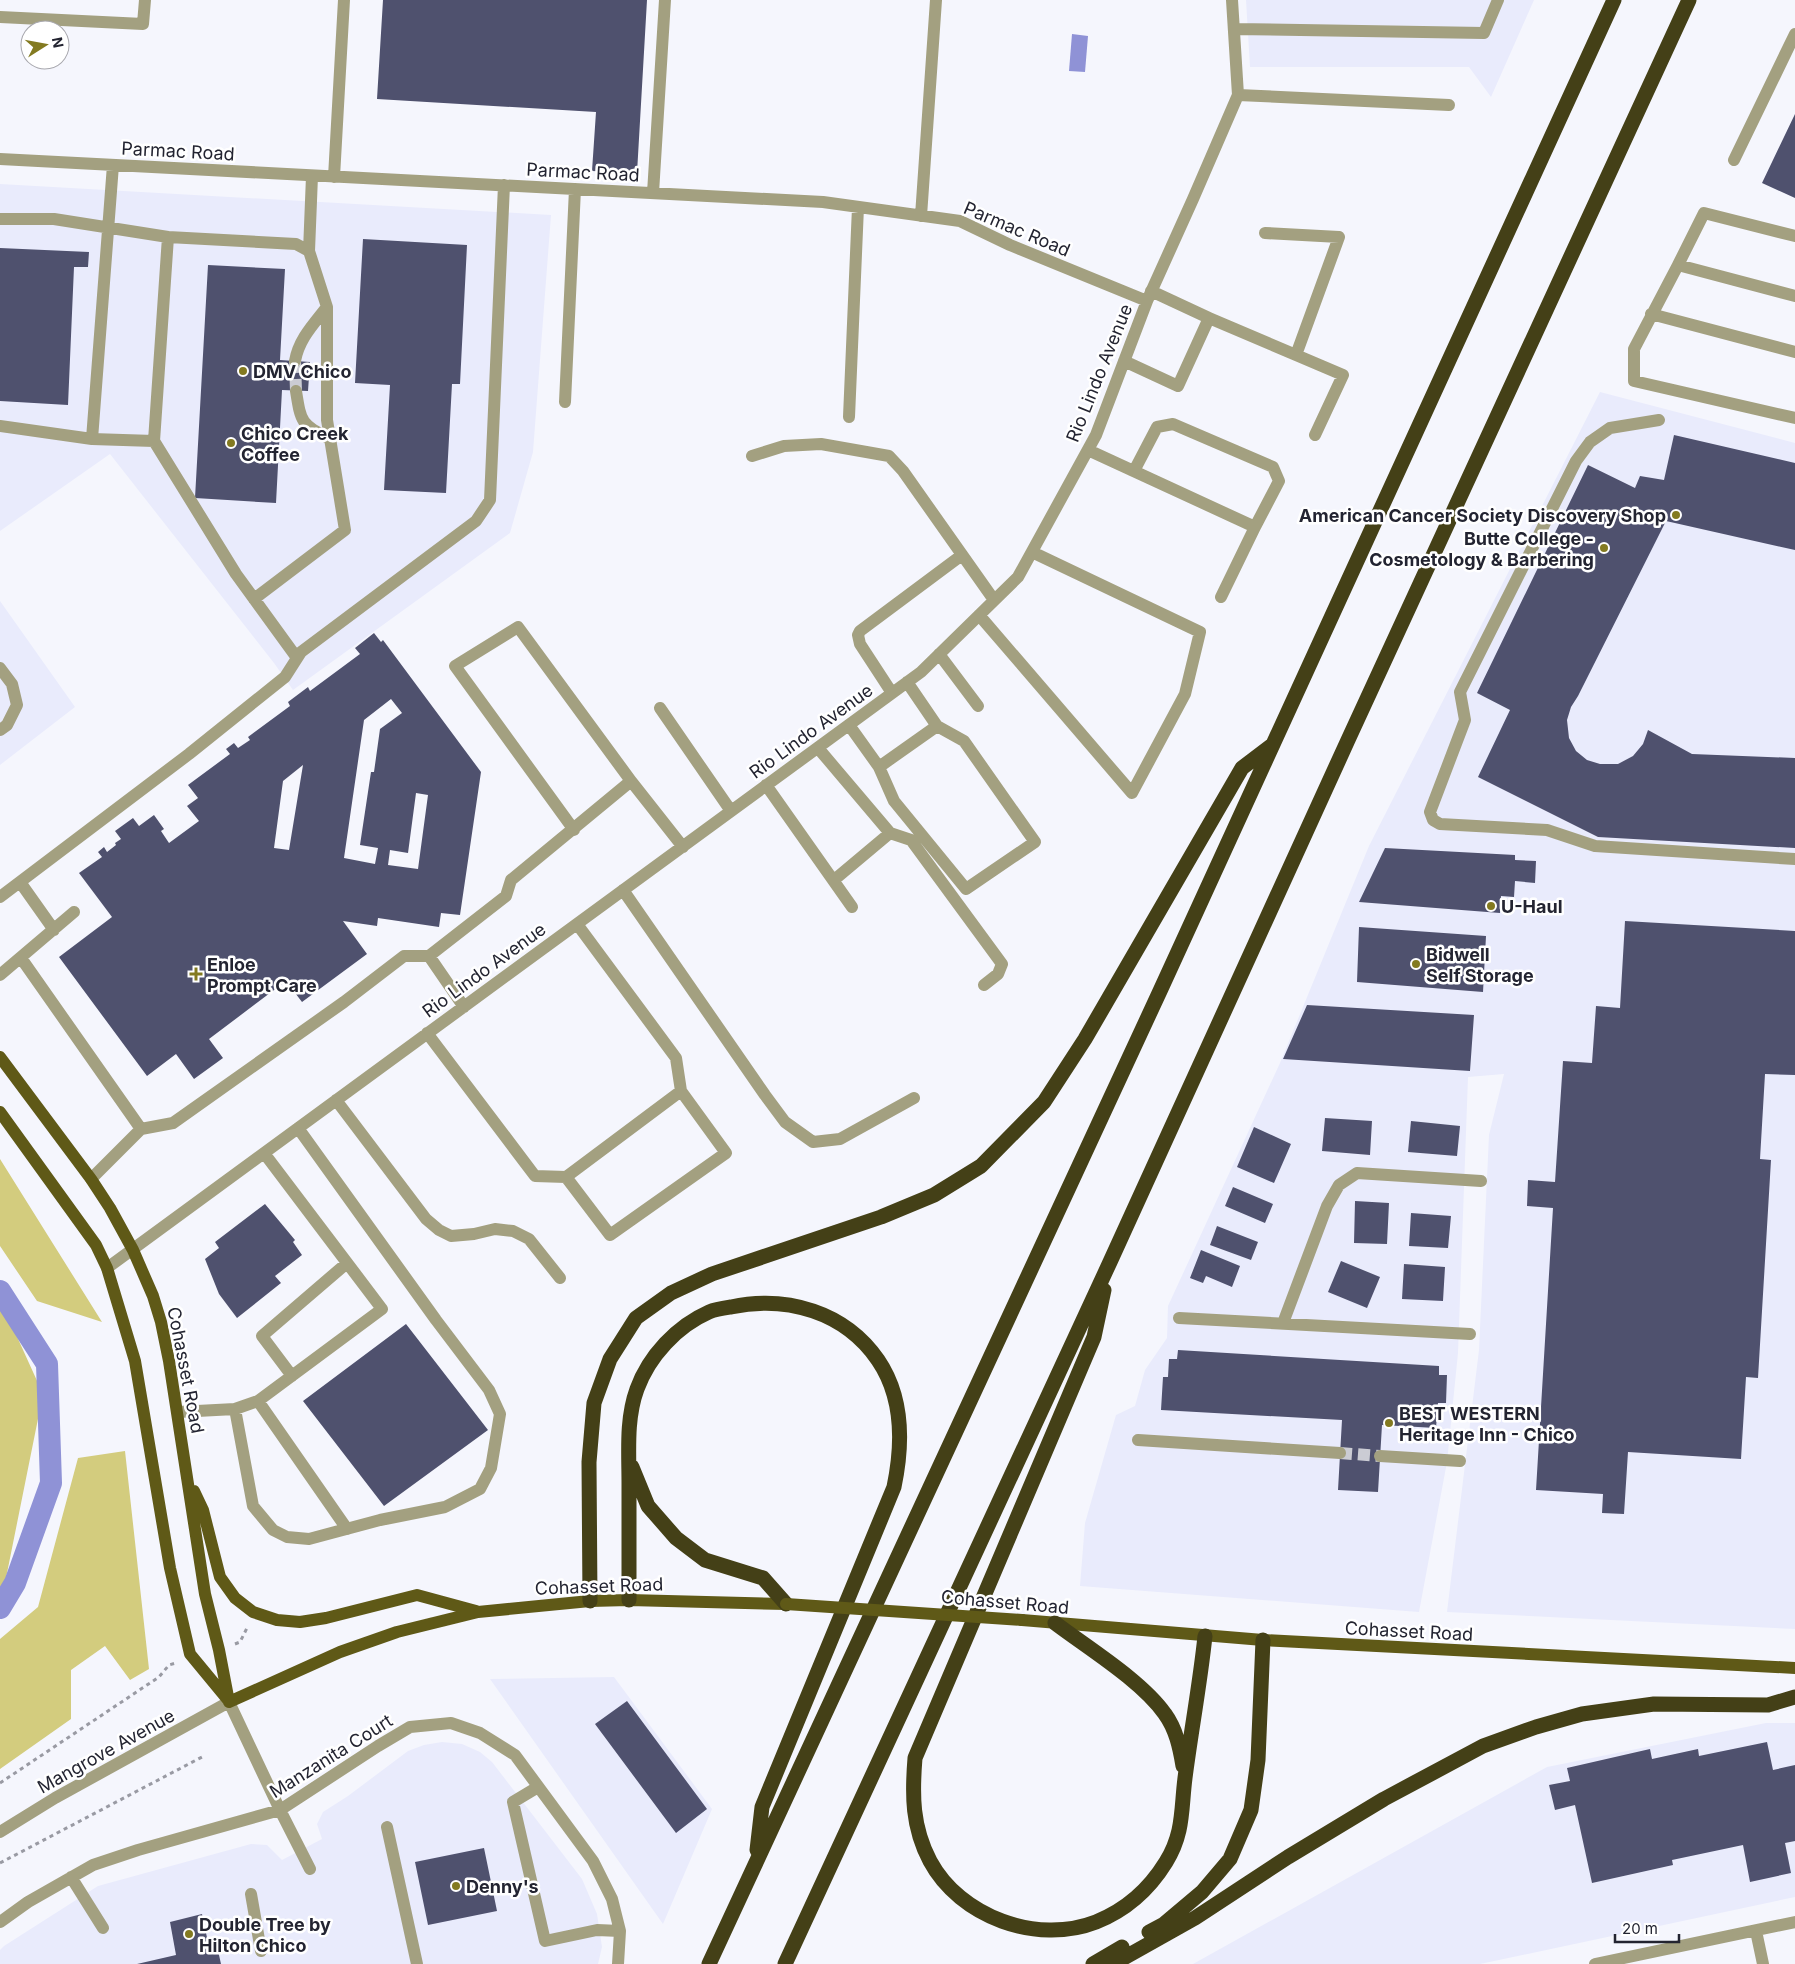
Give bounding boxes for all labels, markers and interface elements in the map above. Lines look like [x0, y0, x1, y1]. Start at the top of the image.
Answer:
north arrow [20, 20, 70, 70]
text: N [49, 36, 68, 49]
street label: Parmac Road [121, 138, 235, 164]
street label: Parmac Road [526, 159, 640, 185]
street label: Parmac Road [961, 197, 1073, 261]
street label: Rio Lindo Avenue [1062, 301, 1136, 445]
place label: DMV Chico [253, 361, 352, 382]
marker: DMV Chico [237, 365, 249, 377]
place label: Chico Creek Coffee [241, 423, 349, 465]
marker: Chico Creek Coffee [225, 437, 237, 449]
place label: American Cancer Society Discovery Shop [1299, 505, 1666, 526]
marker: American Cancer Society Discovery Shop [1670, 509, 1682, 521]
place label: Butte College - Cosmetology & Barbering [1369, 528, 1594, 570]
marker: Butte College - Cosmetology & Barbering [1598, 542, 1610, 554]
street label: Rio Lindo Avenue [745, 679, 877, 783]
place label: U-Haul [1501, 896, 1563, 917]
marker: U-Haul [1485, 900, 1497, 912]
street label: Rio Lindo Avenue [418, 918, 550, 1022]
place label: Bidwell Self Storage [1426, 944, 1534, 986]
place label: Enloe Prompt Care [207, 954, 317, 996]
marker: Bidwell Self Storage [1410, 958, 1422, 970]
marker: Enloe Prompt Care [189, 967, 203, 981]
street label: Cohasset Road [163, 1305, 209, 1435]
place label: BEST WESTERN Heritage Inn - Chico [1399, 1403, 1574, 1445]
marker: BEST WESTERN Heritage Inn - Chico [1383, 1417, 1395, 1429]
street label: Cohasset Road [534, 1573, 664, 1599]
street label: Cohasset Road [940, 1586, 1070, 1618]
street label: Cohasset Road [1344, 1617, 1474, 1645]
street label: Mangrove Avenue [34, 1705, 178, 1797]
street label: Manzanita Court [266, 1710, 396, 1802]
place label: Denny's [466, 1876, 539, 1897]
marker: Denny's [450, 1880, 462, 1892]
scale bar [1615, 1912, 1679, 1944]
place label: Double Tree by Hilton Chico [199, 1914, 331, 1956]
text: 20 m [1622, 1919, 1658, 1938]
marker: Double Tree by Hilton Chico [183, 1928, 195, 1940]

